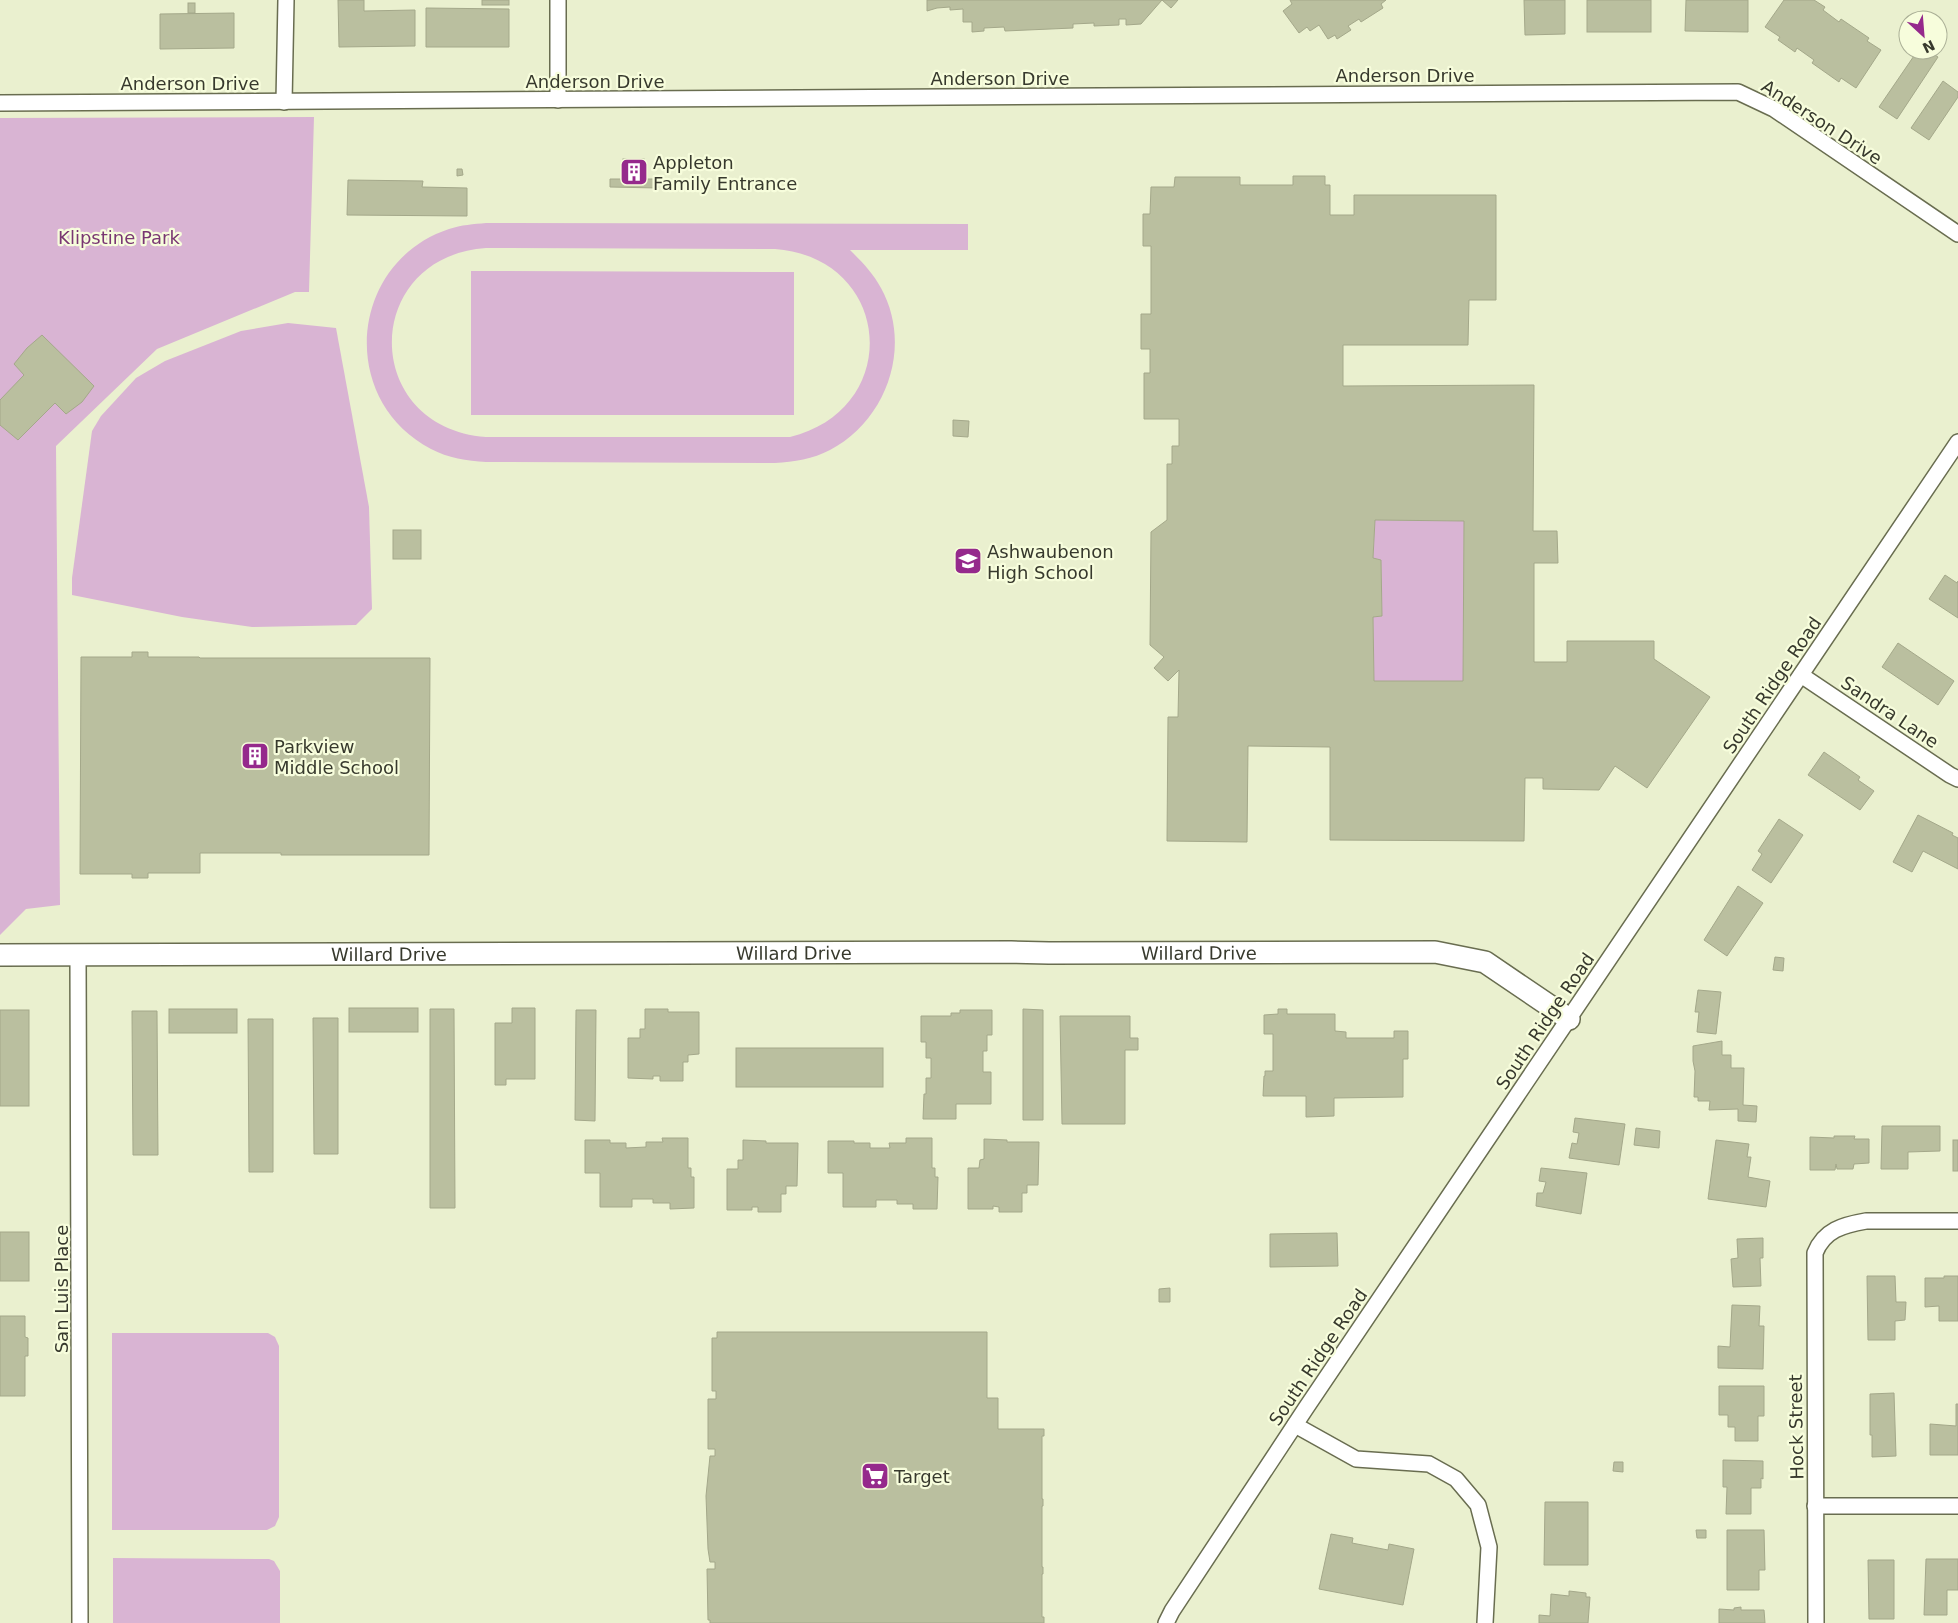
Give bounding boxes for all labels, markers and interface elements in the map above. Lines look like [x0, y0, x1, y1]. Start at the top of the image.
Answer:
north arrow [1898, 10, 1948, 60]
text: N [1920, 37, 1937, 56]
street label: Anderson Drive [1335, 65, 1475, 86]
street label: Anderson Drive [930, 68, 1070, 89]
street label: Anderson Drive [525, 71, 665, 92]
street label: Anderson Drive [120, 73, 260, 94]
street label: Anderson Drive [1758, 75, 1886, 169]
place label: Appleton Family Entrance [653, 152, 797, 194]
building icon: Appleton Family Entrance [619, 157, 649, 187]
park label: Klipstine Park [58, 227, 180, 248]
place label: Ashwaubenon High School [987, 541, 1114, 583]
school or university icon: Ashwaubenon High School [953, 546, 983, 576]
street label: South Ridge Road [1718, 613, 1826, 757]
street label: Sandra Lane [1837, 672, 1943, 752]
place label: Parkview Middle School [274, 736, 399, 778]
building icon: Parkview Middle School [240, 741, 270, 771]
street label: Willard Drive [736, 942, 852, 963]
street label: Willard Drive [1141, 942, 1257, 963]
street label: Willard Drive [331, 943, 447, 965]
street label: South Ridge Road [1491, 949, 1599, 1093]
street label: San Luis Place [51, 1225, 72, 1353]
street label: South Ridge Road [1264, 1285, 1372, 1429]
street label: Hock Street [1785, 1374, 1807, 1480]
supermarket icon: Target [860, 1461, 890, 1491]
place label: Target [893, 1466, 950, 1487]

